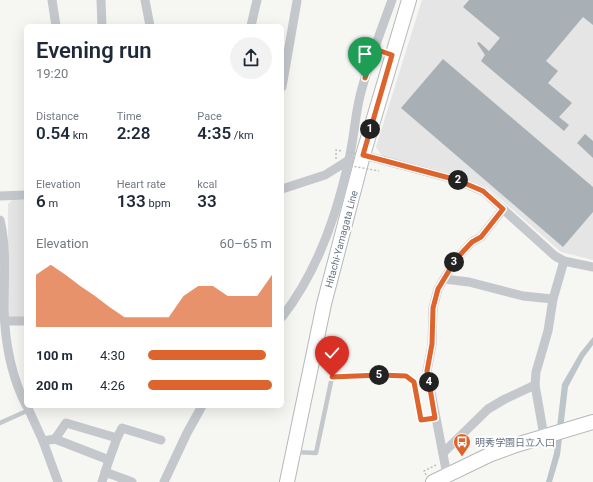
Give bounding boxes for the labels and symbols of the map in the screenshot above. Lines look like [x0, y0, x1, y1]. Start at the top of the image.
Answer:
pin [348, 37, 382, 78]
pin: 1 [360, 119, 380, 139]
pin: 2 [448, 170, 468, 190]
street label: Hitachi-Yamagata Line [323, 189, 360, 289]
pin: 3 [444, 252, 464, 272]
pin [315, 336, 349, 377]
pin: 5 [369, 365, 389, 385]
pin: 4 [419, 372, 439, 392]
bus stop icon: 明秀学園日立入口 [452, 432, 472, 457]
place label: 明秀学園日立入口 [475, 437, 555, 448]

